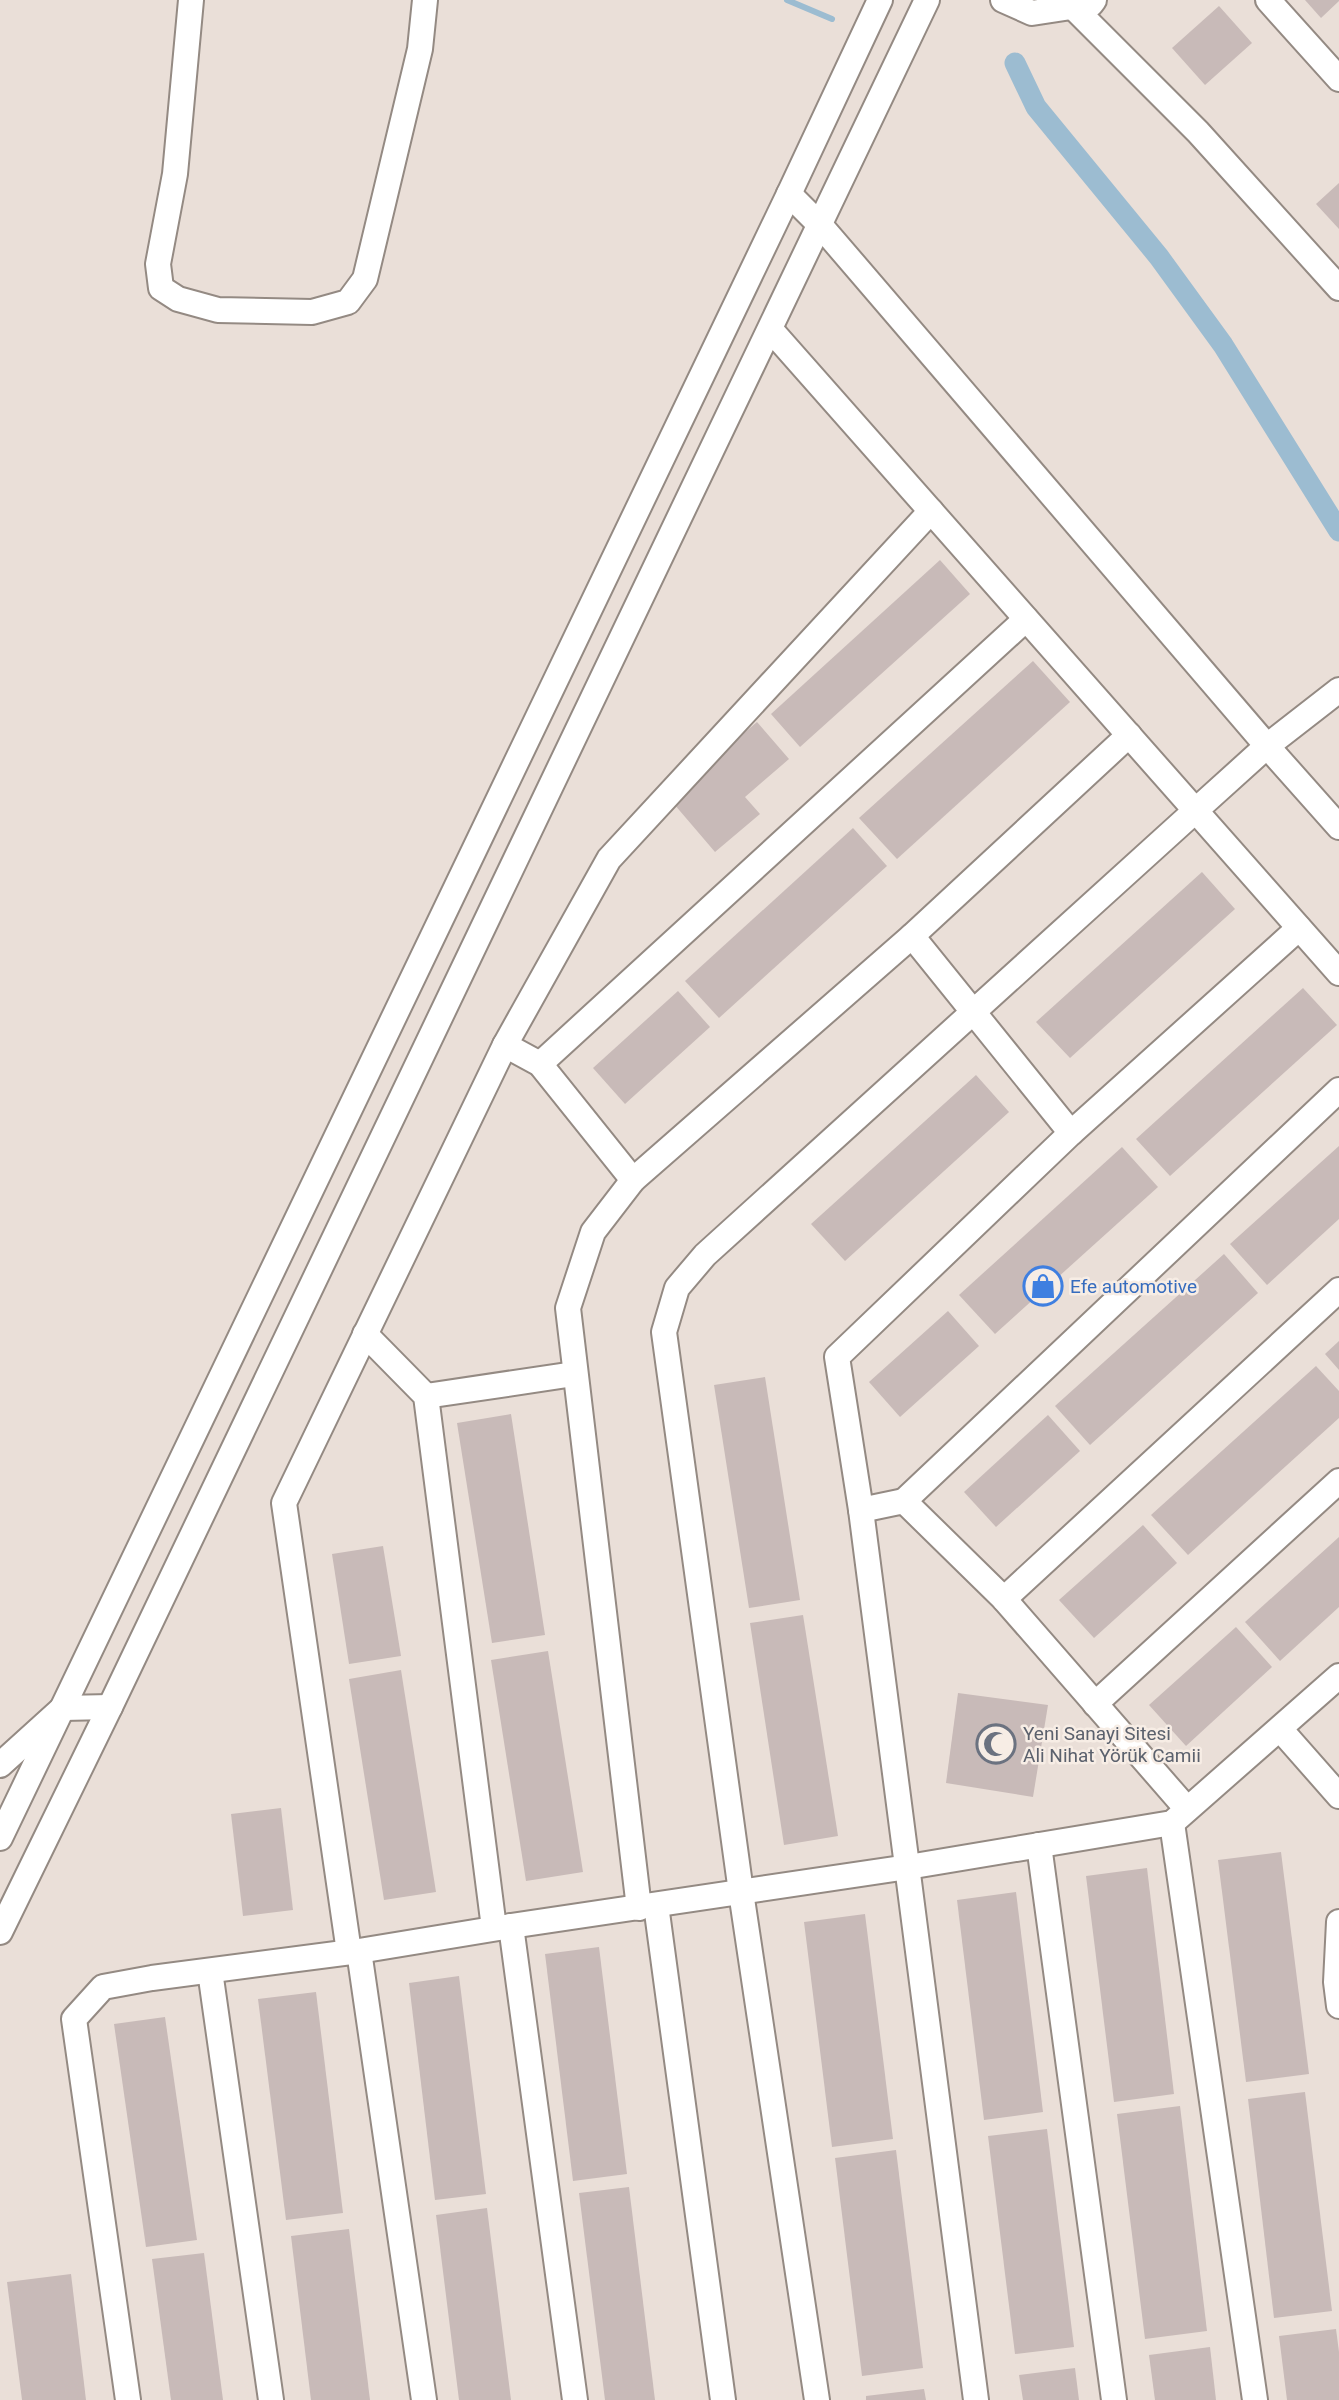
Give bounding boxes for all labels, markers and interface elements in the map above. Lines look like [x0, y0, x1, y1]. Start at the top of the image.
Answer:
shop icon: Efe automotive [1022, 1265, 1064, 1307]
place label: Efe automotive [1070, 1275, 1197, 1298]
place label: Yeni Sanayi Sitesi Ali Nihat Yörük Camii [1023, 1722, 1201, 1767]
mosque icon: Yeni Sanayi Sitesi Ali Nihat Yörük Camii [975, 1723, 1017, 1765]

